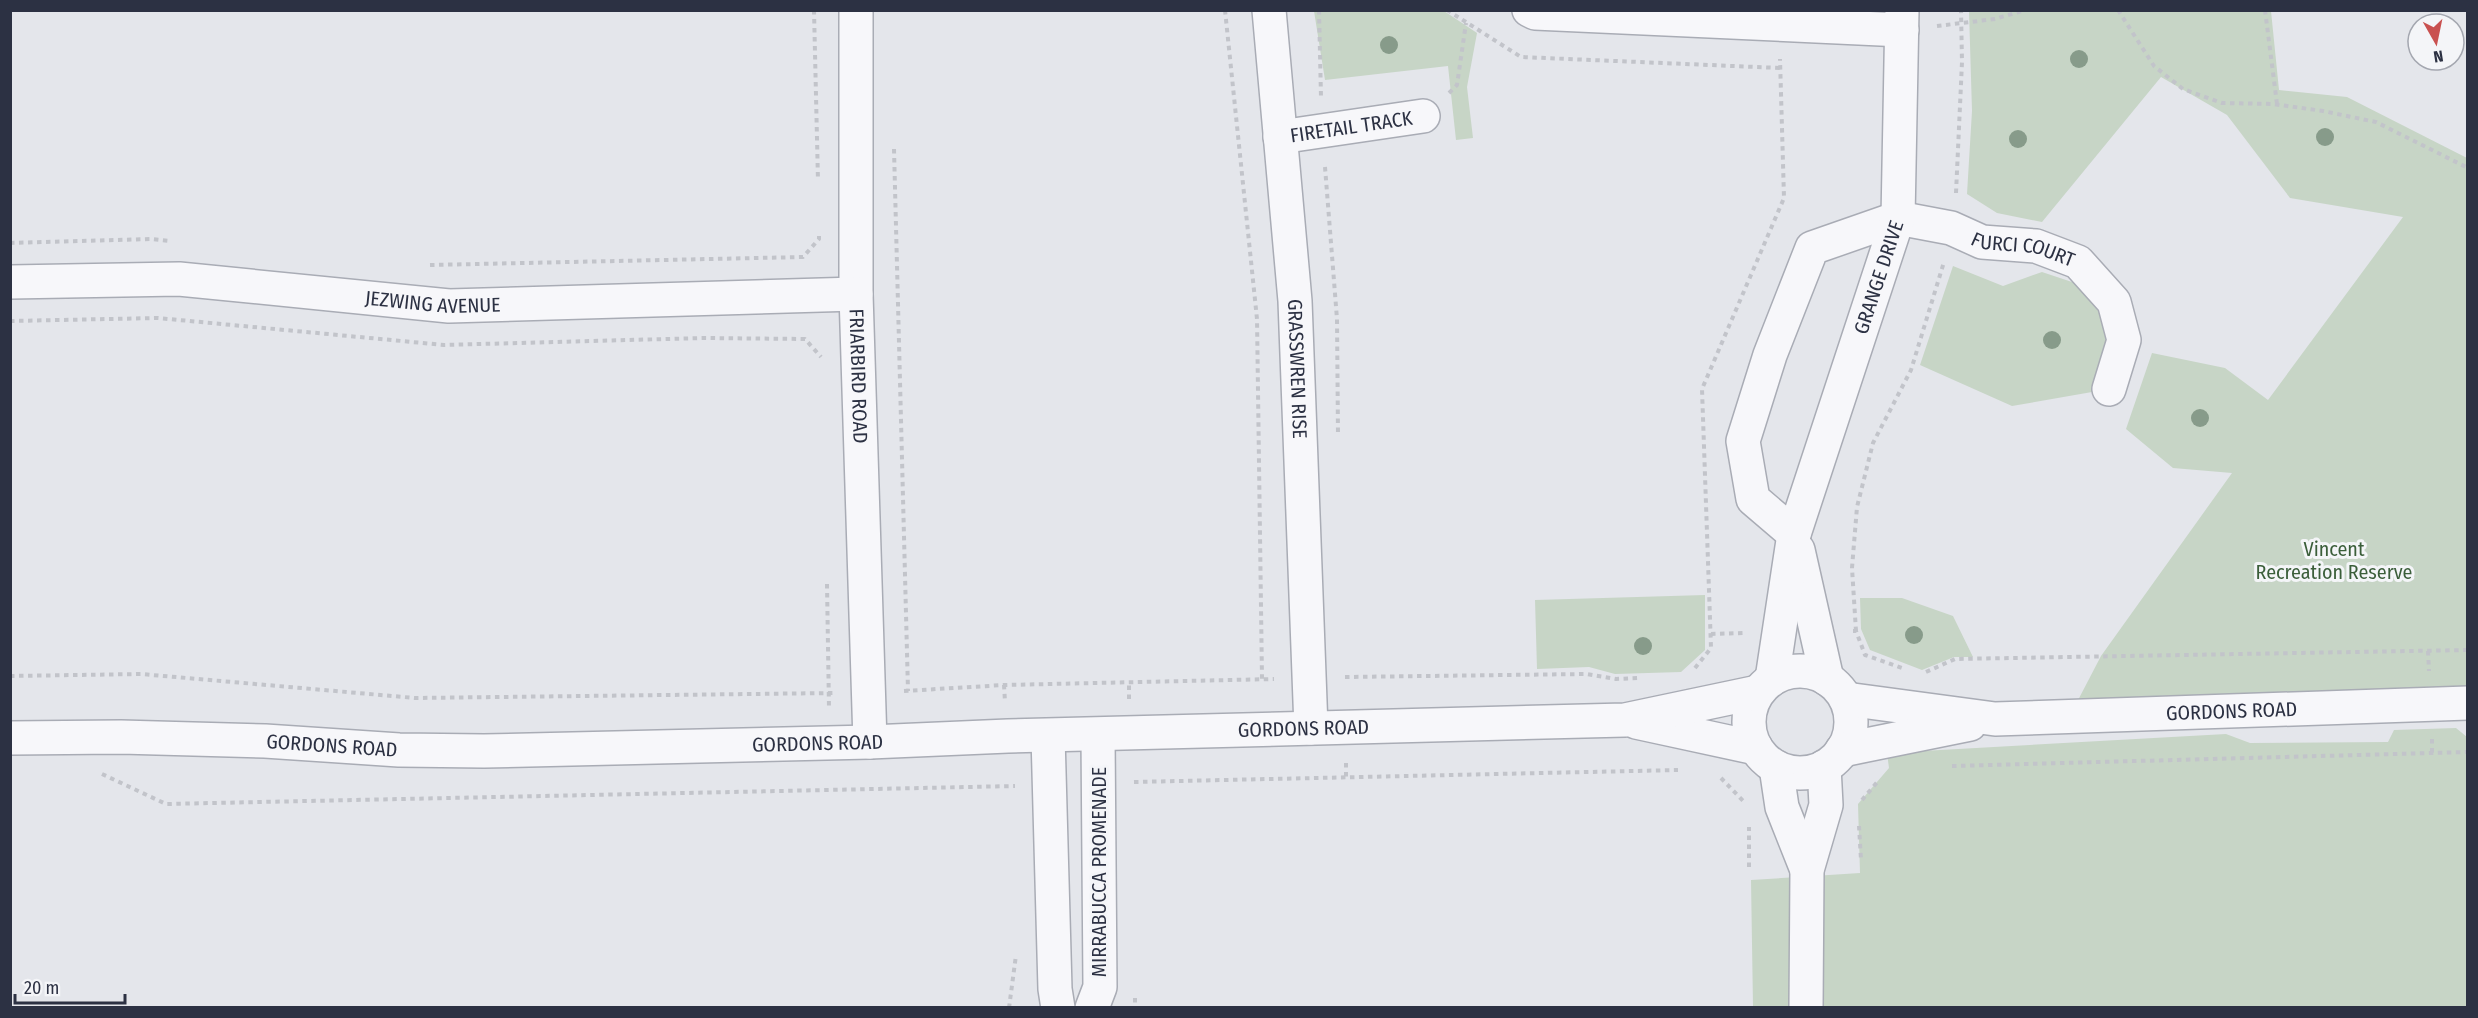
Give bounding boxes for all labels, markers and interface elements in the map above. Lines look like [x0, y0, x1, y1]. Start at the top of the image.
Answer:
north arrow [2406, 12, 2466, 72]
text: N [2432, 46, 2444, 66]
street label: FIRETAIL TRACK [1289, 106, 1414, 147]
street label: GRANGE DRIVE [1849, 217, 1908, 337]
street label: FURCI COURT [1967, 227, 2079, 272]
street label: JEZWING AVENUE [364, 286, 501, 318]
street label: GRASSWREN RISE [1283, 298, 1312, 439]
street label: FRIARBIRD ROAD [844, 308, 873, 444]
park label: Vincent Recreation Reserve [2256, 537, 2412, 584]
street label: GORDONS ROAD [2166, 697, 2297, 725]
street label: GORDONS ROAD [1237, 715, 1369, 742]
street label: GORDONS ROAD [266, 729, 398, 762]
street label: GORDONS ROAD [752, 729, 884, 757]
street label: MIRRABUCCA PROMENADE [1087, 767, 1111, 977]
scale bar [15, 967, 124, 1005]
text: 20 m [24, 977, 59, 999]

